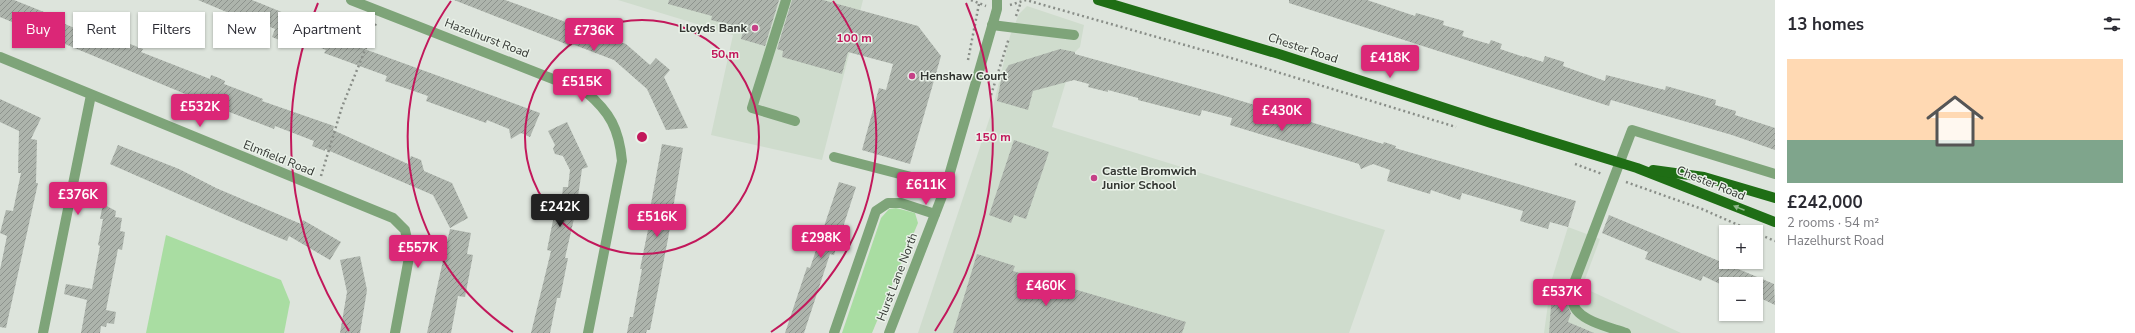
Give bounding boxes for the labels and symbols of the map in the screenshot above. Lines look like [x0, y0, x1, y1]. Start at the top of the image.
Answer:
street label: Hazelhurst Road [442, 14, 532, 62]
pin: £736K [566, 18, 622, 52]
place label: Lloyds Bank [679, 20, 748, 36]
marker: Lloyds Bank [750, 23, 760, 33]
street label: Chester Road [1266, 29, 1340, 67]
text: 100 m [836, 30, 872, 46]
pin: £418K [1362, 45, 1418, 79]
text: 50 m [711, 46, 739, 62]
place label: Henshaw Court [920, 68, 1007, 84]
pin: £515K [554, 69, 610, 103]
marker: Henshaw Court [907, 71, 917, 81]
pin: £532K [172, 94, 228, 128]
pin: £430K [1254, 98, 1310, 132]
text: 150 m [975, 129, 1011, 145]
centre of rings [635, 130, 649, 144]
street label: Elmfield Road [241, 136, 317, 180]
street label: Chester Road [1674, 162, 1748, 204]
place label: Castle Bromwich Junior School [1101, 163, 1197, 193]
pin: £611K [898, 172, 954, 206]
marker: Castle Bromwich Junior School [1089, 173, 1099, 183]
pin: £376K [50, 182, 106, 216]
pin: £242K [532, 194, 588, 228]
pin: £516K [629, 204, 685, 238]
one-way arrow [1732, 204, 1744, 210]
pin: £298K [793, 225, 849, 259]
street label: Hurst Lane North [873, 231, 921, 323]
pin: £557K [390, 235, 446, 269]
pin: £460K [1018, 273, 1074, 307]
pin: £537K [1534, 279, 1590, 313]

